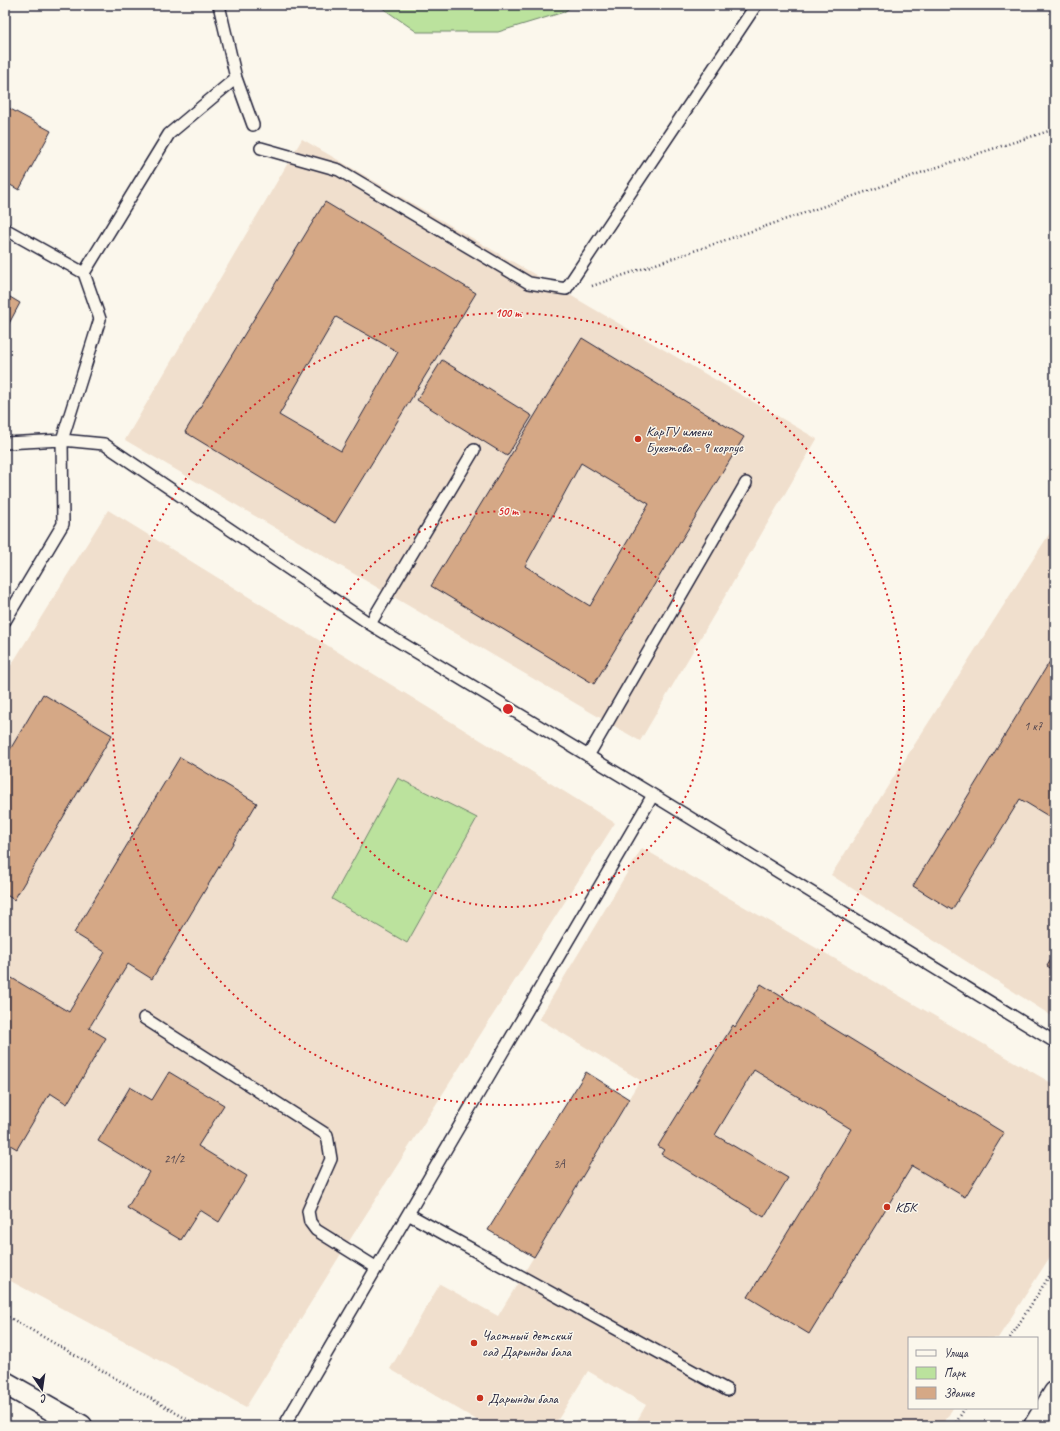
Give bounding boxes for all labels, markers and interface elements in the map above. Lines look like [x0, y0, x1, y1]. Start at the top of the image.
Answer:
text: 100 m [495, 305, 522, 321]
place label: КарГУ имени Букетова - 9 корпус [646, 423, 744, 456]
marker: КарГУ имени Букетова - 9 корпус [633, 434, 643, 444]
text: 50 m [498, 503, 519, 519]
centre of rings [501, 702, 515, 716]
house number: 1 к7 [1024, 718, 1043, 734]
house number: 21/2 [164, 1151, 186, 1167]
house number: 3А [553, 1156, 566, 1172]
place label: КБК [895, 1199, 918, 1216]
marker: КБК [882, 1202, 892, 1212]
place label: Частный детский сад Дарынды бала [482, 1327, 573, 1360]
legend [908, 1337, 1038, 1409]
marker: Частный детский сад Дарынды бала [469, 1338, 479, 1348]
text: Улица [944, 1345, 969, 1361]
text: Парк [944, 1365, 967, 1381]
north arrow [22, 1369, 62, 1409]
text: Здание [944, 1385, 975, 1401]
place label: Дарынды бала [488, 1390, 559, 1407]
text: С [38, 1391, 48, 1407]
marker: Дарынды бала [475, 1393, 485, 1403]

